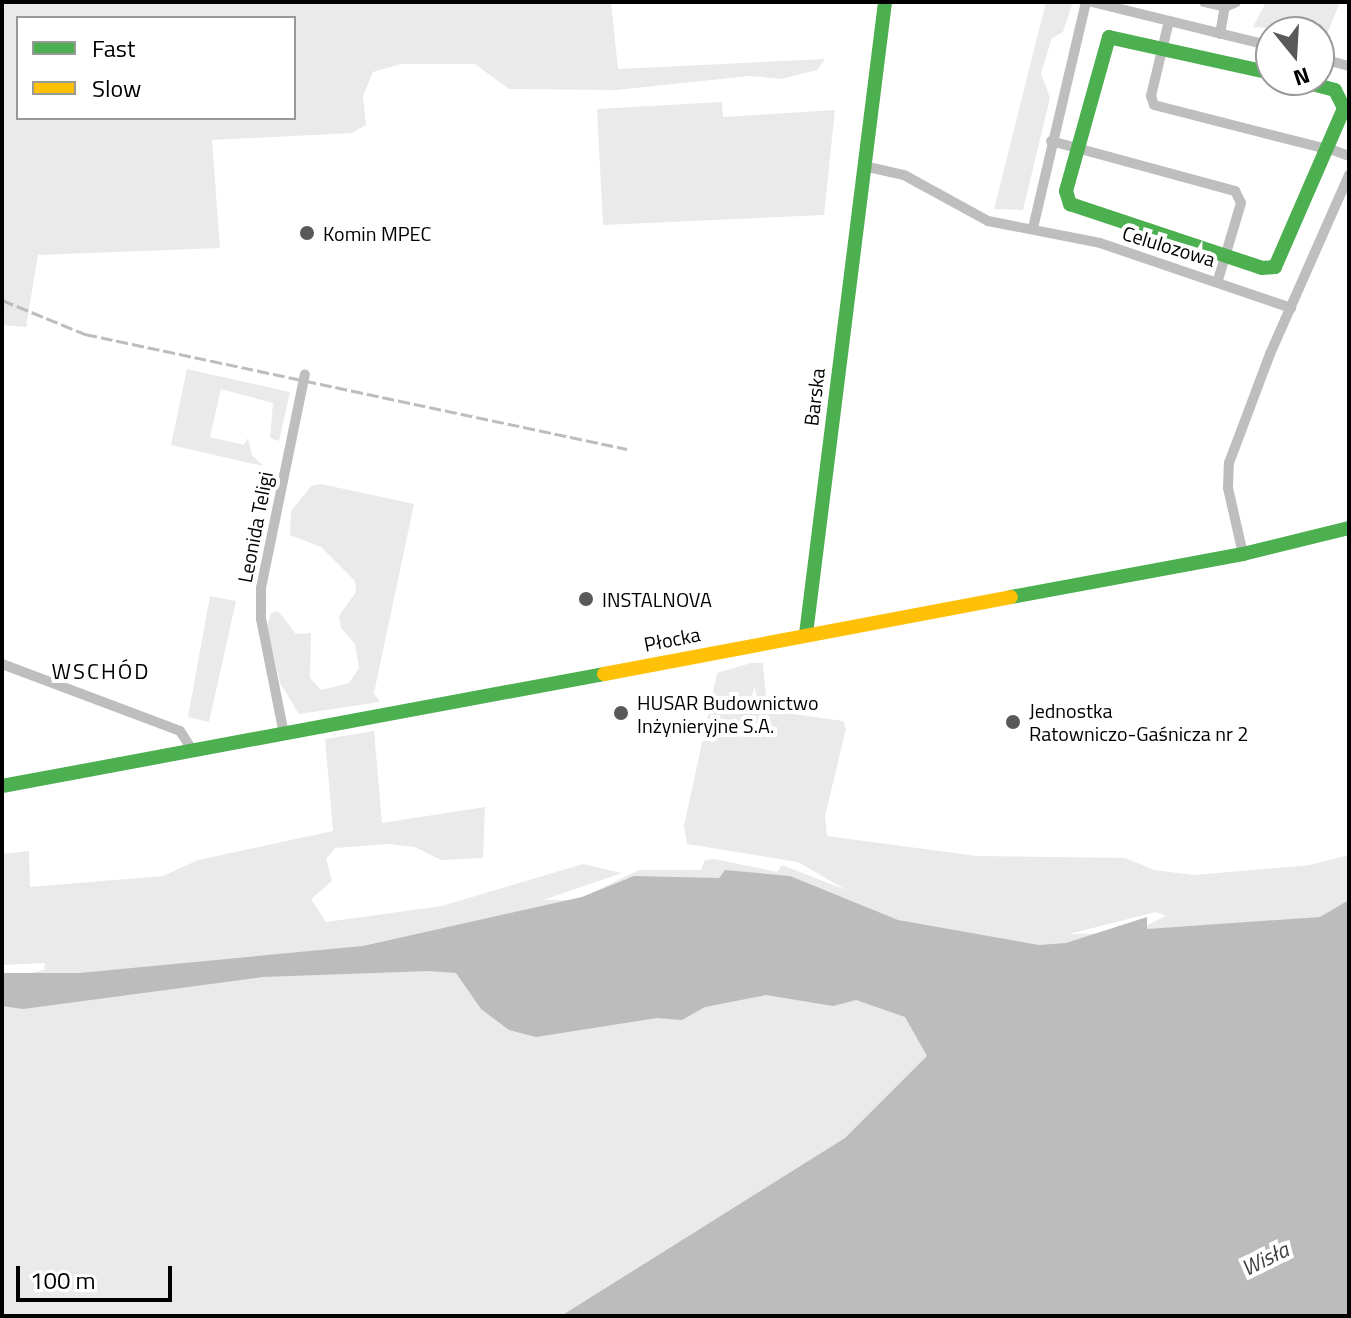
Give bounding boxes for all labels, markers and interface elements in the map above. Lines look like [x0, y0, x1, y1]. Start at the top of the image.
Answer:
legend [16, 16, 296, 120]
north arrow [1255, 16, 1335, 96]
text: Fast [92, 30, 135, 66]
text: N [1289, 58, 1314, 95]
text: Slow [92, 70, 141, 106]
place label: Komin MPEC [323, 221, 431, 245]
street label: Celulozowa [1120, 221, 1218, 271]
marker: Komin MPEC [298, 224, 316, 242]
street label: Barska [799, 367, 829, 427]
street label: Leonida Teligi [232, 469, 278, 585]
place label: INSTALNOVA [602, 587, 712, 611]
marker: INSTALNOVA [577, 590, 595, 608]
street label: Płocka [642, 622, 702, 656]
district label: WSCHÓD [52, 659, 150, 685]
place label: HUSAR Budownictwo Inżynieryjne S.A. [637, 690, 818, 737]
place label: Jednostka Ratowniczo-Gaśnicza nr 2 [1029, 698, 1249, 745]
marker: HUSAR Budownictwo Inżynieryjne S.A. [612, 704, 630, 722]
marker: Jednostka Ratowniczo-Gaśnicza nr 2 [1004, 713, 1022, 731]
water label: Wisła [1237, 1236, 1293, 1282]
scale bar [20, 1250, 176, 1300]
text: 100 m [30, 1262, 96, 1298]

